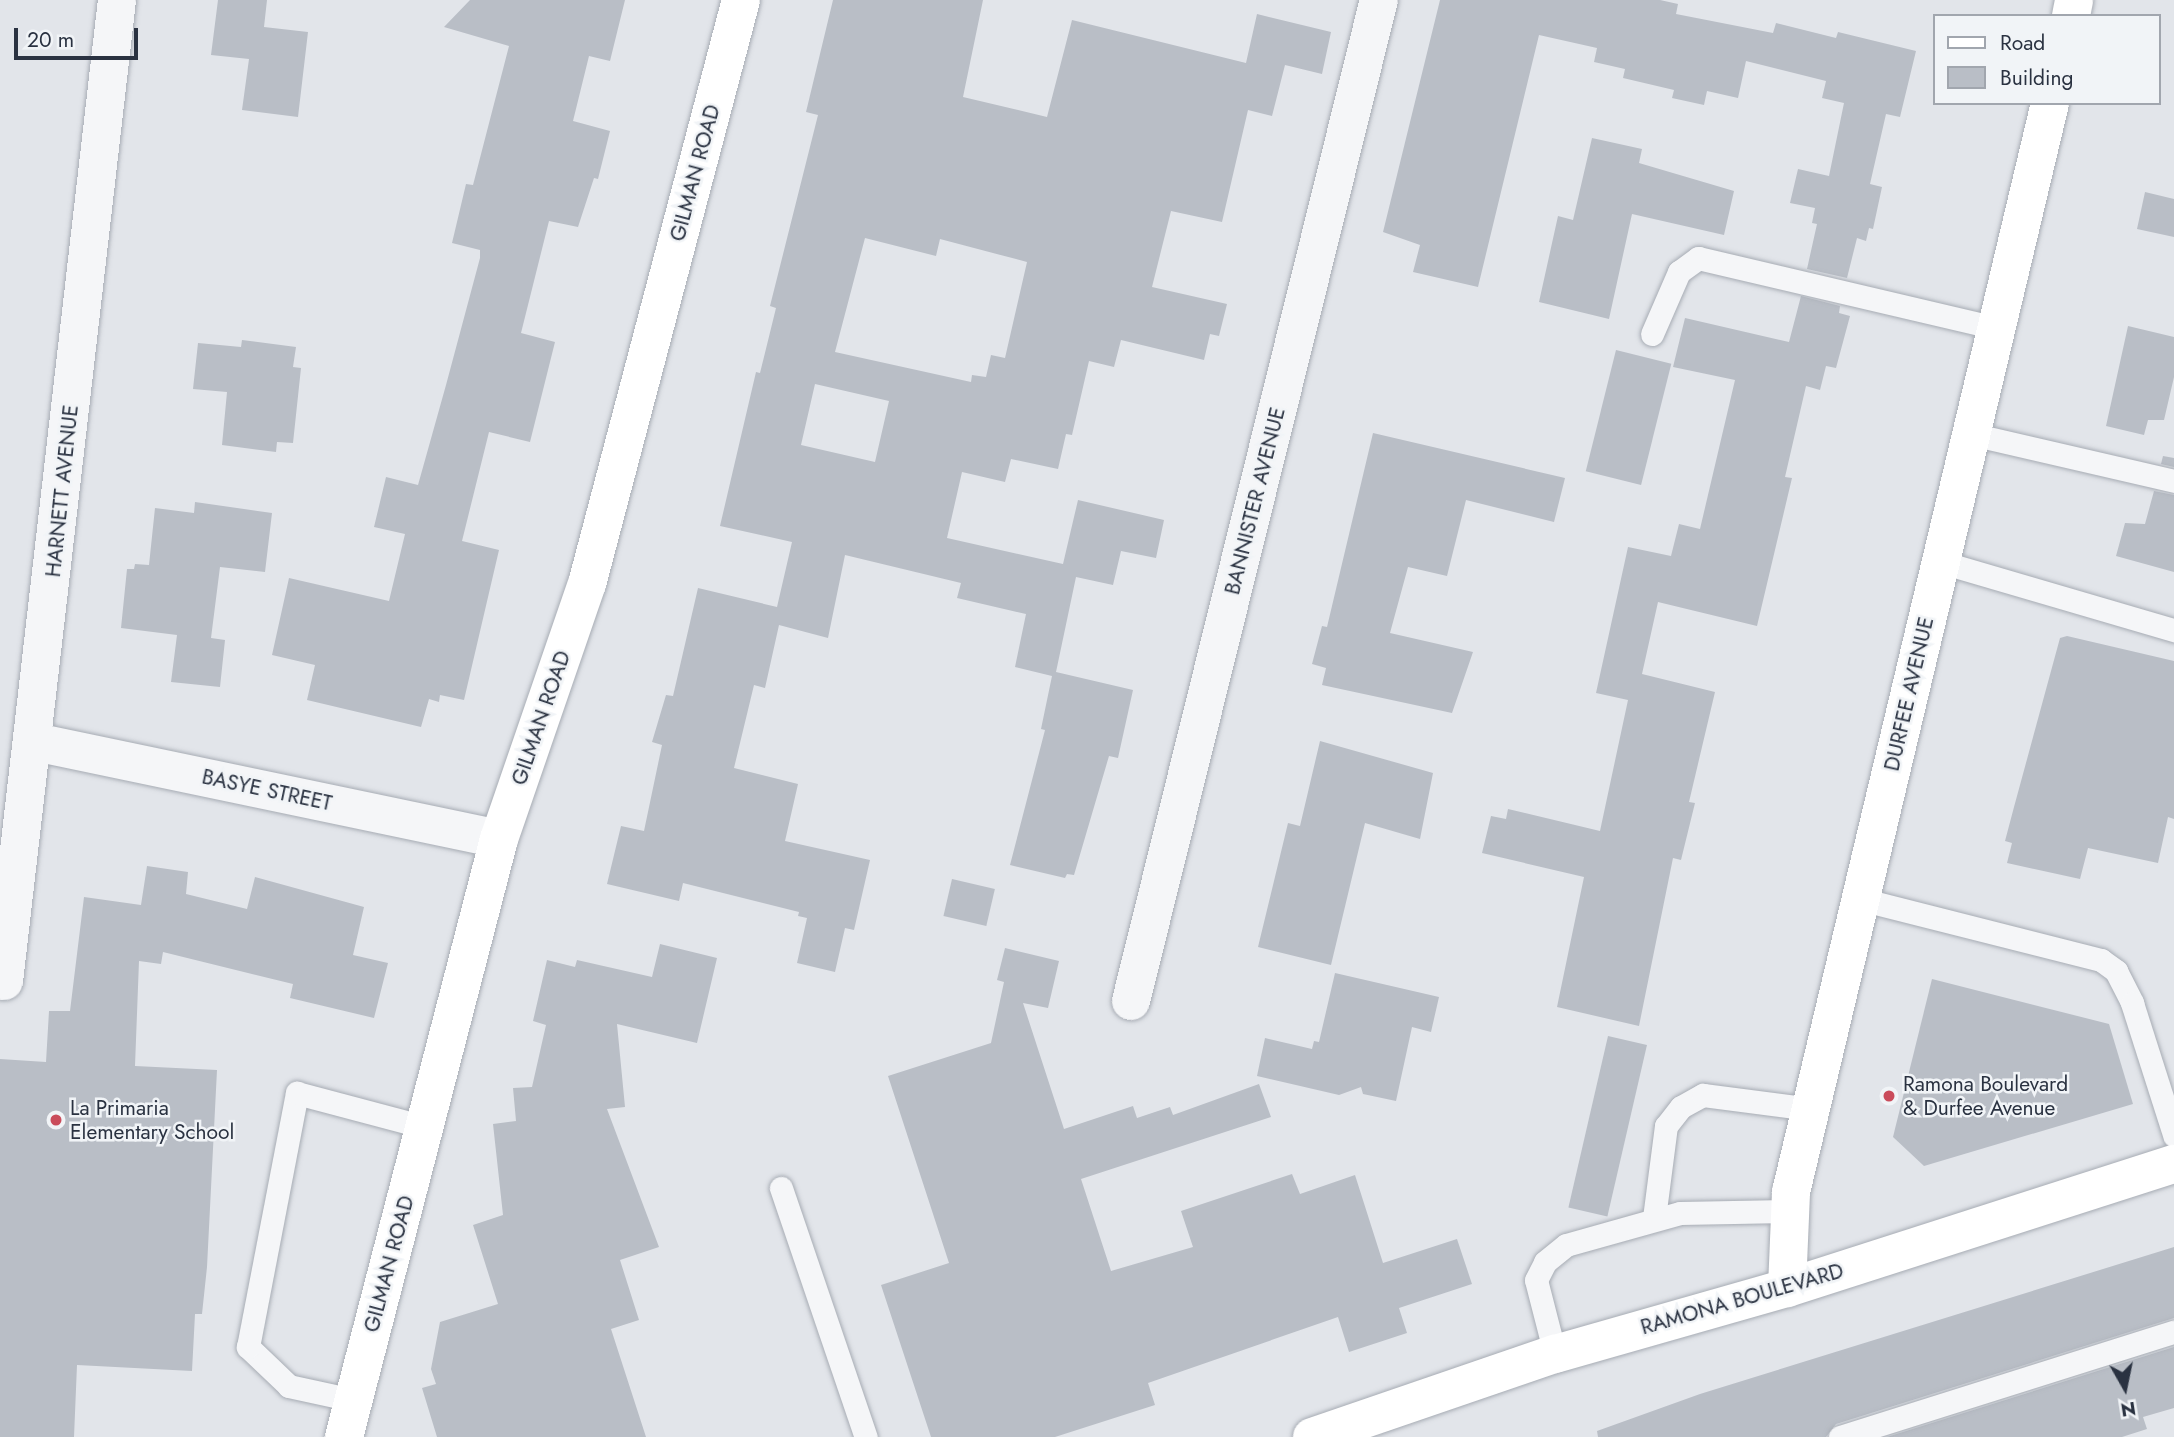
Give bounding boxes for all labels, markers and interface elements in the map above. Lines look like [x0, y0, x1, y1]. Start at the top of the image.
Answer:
scale bar [18, 14, 142, 58]
legend [1932, 14, 2160, 105]
text: 20 m [27, 25, 74, 55]
text: Road [2000, 28, 2045, 58]
text: Building [2000, 63, 2073, 93]
street label: GILMAN ROAD [665, 102, 725, 244]
street label: HARNETT AVENUE [40, 404, 84, 578]
street label: BANNISTER AVENUE [1220, 405, 1290, 597]
street label: DURFEE AVENUE [1879, 615, 1939, 773]
street label: GILMAN ROAD [506, 648, 576, 788]
street label: BASYE STREET [200, 764, 334, 816]
place label: Ramona Boulevard & Durfee Avenue [1903, 1071, 2068, 1121]
marker: Ramona Boulevard & Durfee Avenue [1881, 1088, 1897, 1104]
place label: La Primaria Elementary School [70, 1095, 234, 1145]
marker: La Primaria Elementary School [48, 1112, 64, 1128]
street label: GILMAN ROAD [359, 1193, 419, 1335]
street label: RAMONA BOULEVARD [1638, 1258, 1846, 1340]
north arrow [2090, 1353, 2160, 1423]
text: N [2119, 1395, 2138, 1424]

